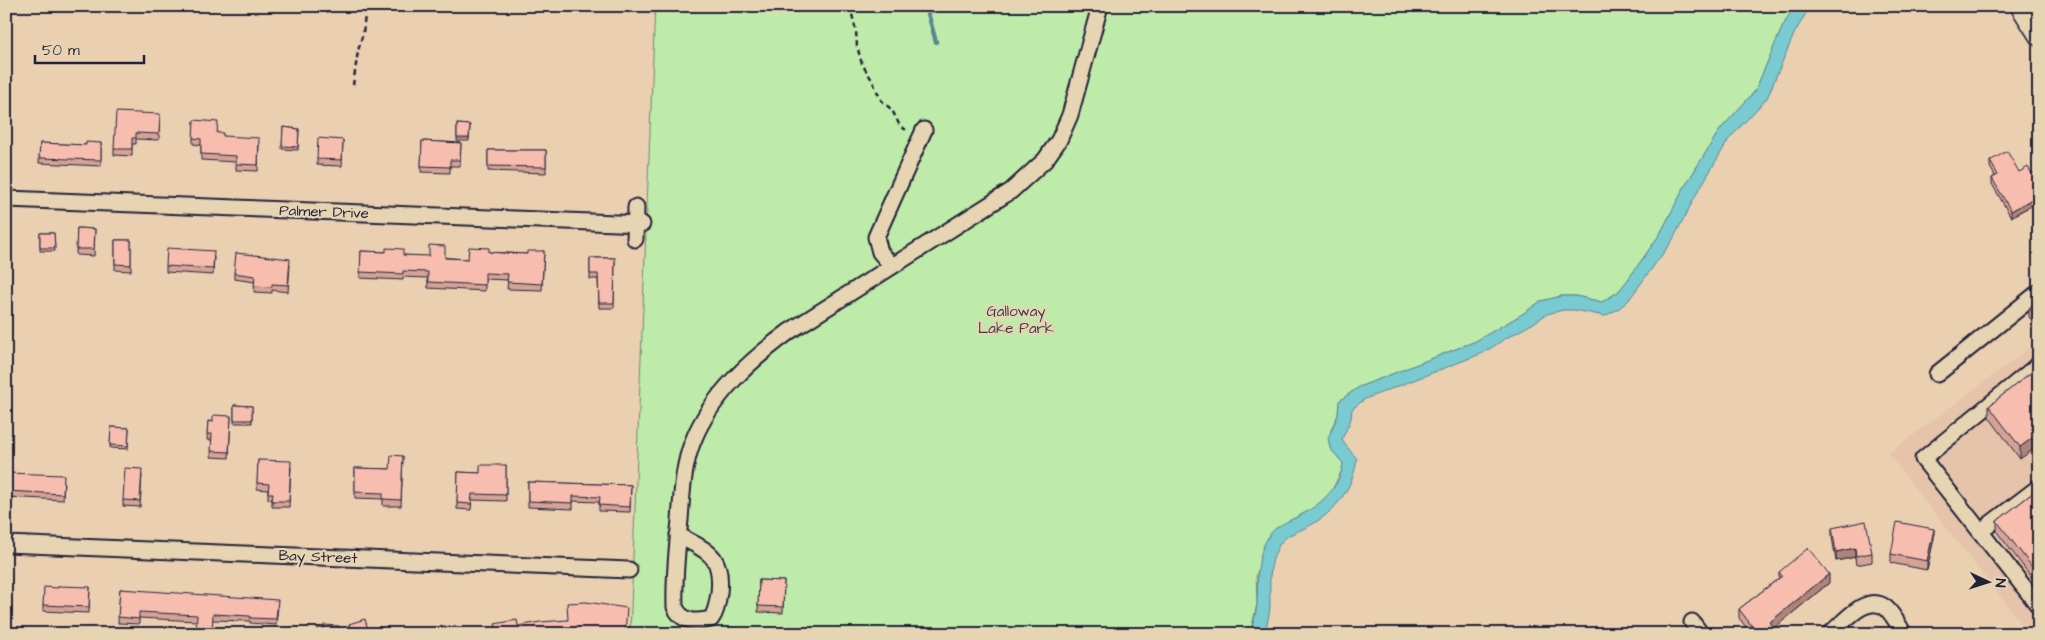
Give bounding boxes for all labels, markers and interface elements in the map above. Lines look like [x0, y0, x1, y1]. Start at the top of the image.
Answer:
scale bar [35, 32, 144, 64]
text: 50 m [42, 40, 80, 61]
street label: Palmer Drive [279, 200, 369, 224]
park label: Galloway Lake Park [978, 301, 1054, 339]
street label: Bay Street [278, 545, 358, 570]
north arrow [1962, 558, 2012, 608]
text: N [1990, 578, 2010, 588]

